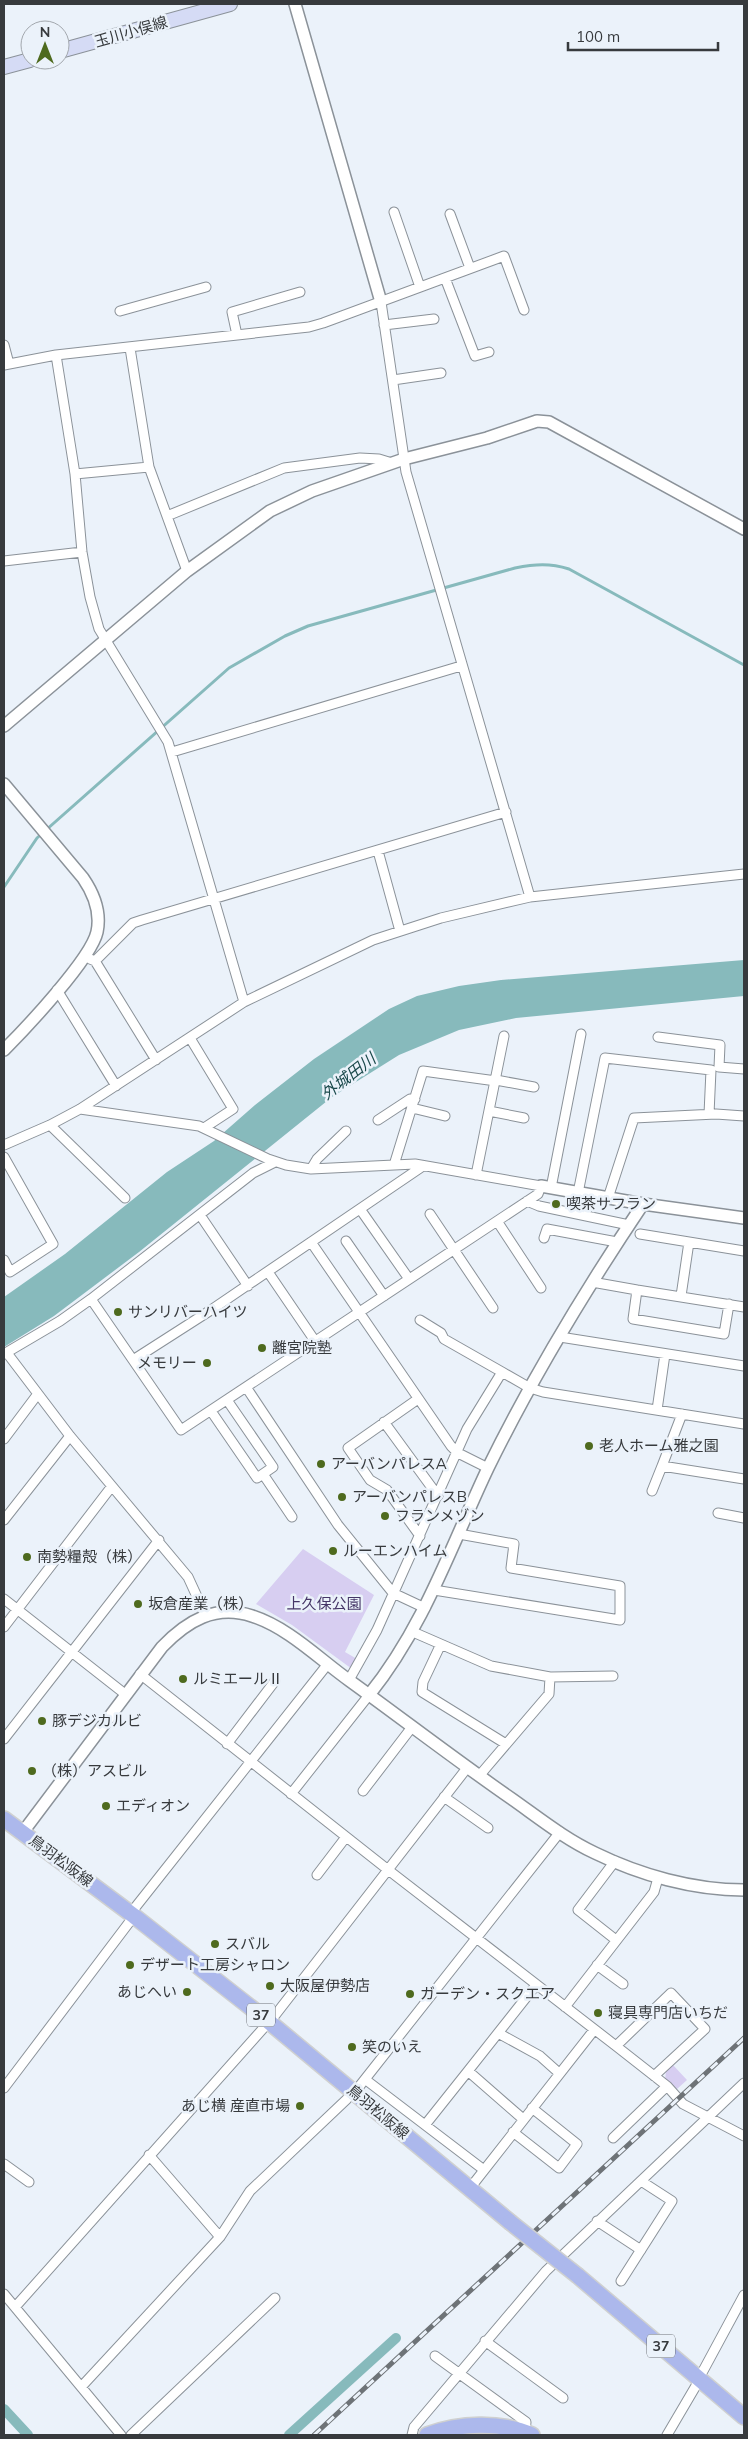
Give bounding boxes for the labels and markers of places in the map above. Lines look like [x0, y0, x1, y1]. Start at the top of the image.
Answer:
place label: 喫茶サフラン [566, 1194, 656, 1213]
marker: 喫茶サフラン [550, 1198, 562, 1210]
place label: サンリバーハイツ [128, 1302, 247, 1321]
marker: サンリバーハイツ [112, 1306, 124, 1318]
place label: 離宮院塾 [272, 1338, 332, 1357]
marker: 離宮院塾 [256, 1342, 268, 1354]
place label: メモリー [137, 1353, 197, 1372]
marker: メモリー [201, 1357, 213, 1369]
place label: 老人ホーム雅之園 [599, 1436, 719, 1455]
marker: 老人ホーム雅之園 [583, 1440, 595, 1452]
place label: アーバンパレスA [331, 1454, 447, 1473]
marker: アーバンパレスA [315, 1458, 327, 1470]
place label: アーバンパレスB [352, 1487, 467, 1506]
marker: アーバンパレスB [336, 1491, 348, 1503]
place label: フランメゾン [395, 1506, 485, 1525]
marker: フランメゾン [379, 1510, 391, 1522]
place label: ルーエンハイム [343, 1541, 447, 1560]
marker: ルーエンハイム [327, 1545, 339, 1557]
place label: 南勢糧殻（株） [37, 1547, 142, 1566]
marker: 南勢糧殻（株） [21, 1551, 33, 1563]
place label: 坂倉産業（株） [148, 1594, 253, 1613]
marker: 坂倉産業（株） [132, 1598, 144, 1610]
place label: ルミエールⅡ [193, 1669, 283, 1688]
marker: ルミエールⅡ [177, 1673, 189, 1685]
place label: 豚デジカルビ [52, 1711, 142, 1730]
marker: 豚デジカルビ [36, 1715, 48, 1727]
place label: （株）アスビル [42, 1761, 147, 1780]
marker: （株）アスビル [26, 1765, 38, 1777]
place label: エディオン [116, 1796, 190, 1815]
marker: エディオン [100, 1800, 112, 1812]
place label: スバル [225, 1934, 270, 1953]
marker: スバル [209, 1938, 221, 1950]
place label: デザート工房シャロン [140, 1955, 290, 1974]
marker: デザート工房シャロン [124, 1959, 136, 1971]
place label: 大阪屋伊勢店 [280, 1976, 370, 1995]
marker: 大阪屋伊勢店 [264, 1980, 276, 1992]
place label: あじへい [117, 1982, 177, 2001]
place label: ガーデン・スクエア [420, 1984, 555, 2003]
marker: あじへい [181, 1986, 193, 1998]
marker: ガーデン・スクエア [404, 1988, 416, 2000]
place label: 寝具専門店いちだ [608, 2003, 728, 2022]
marker: 寝具専門店いちだ [592, 2007, 604, 2019]
place label: 笑のいえ [362, 2037, 422, 2056]
marker: 笑のいえ [346, 2041, 358, 2053]
place label: あじ横 産直市場 [181, 2096, 290, 2115]
marker: あじ横 産直市場 [294, 2100, 306, 2112]

